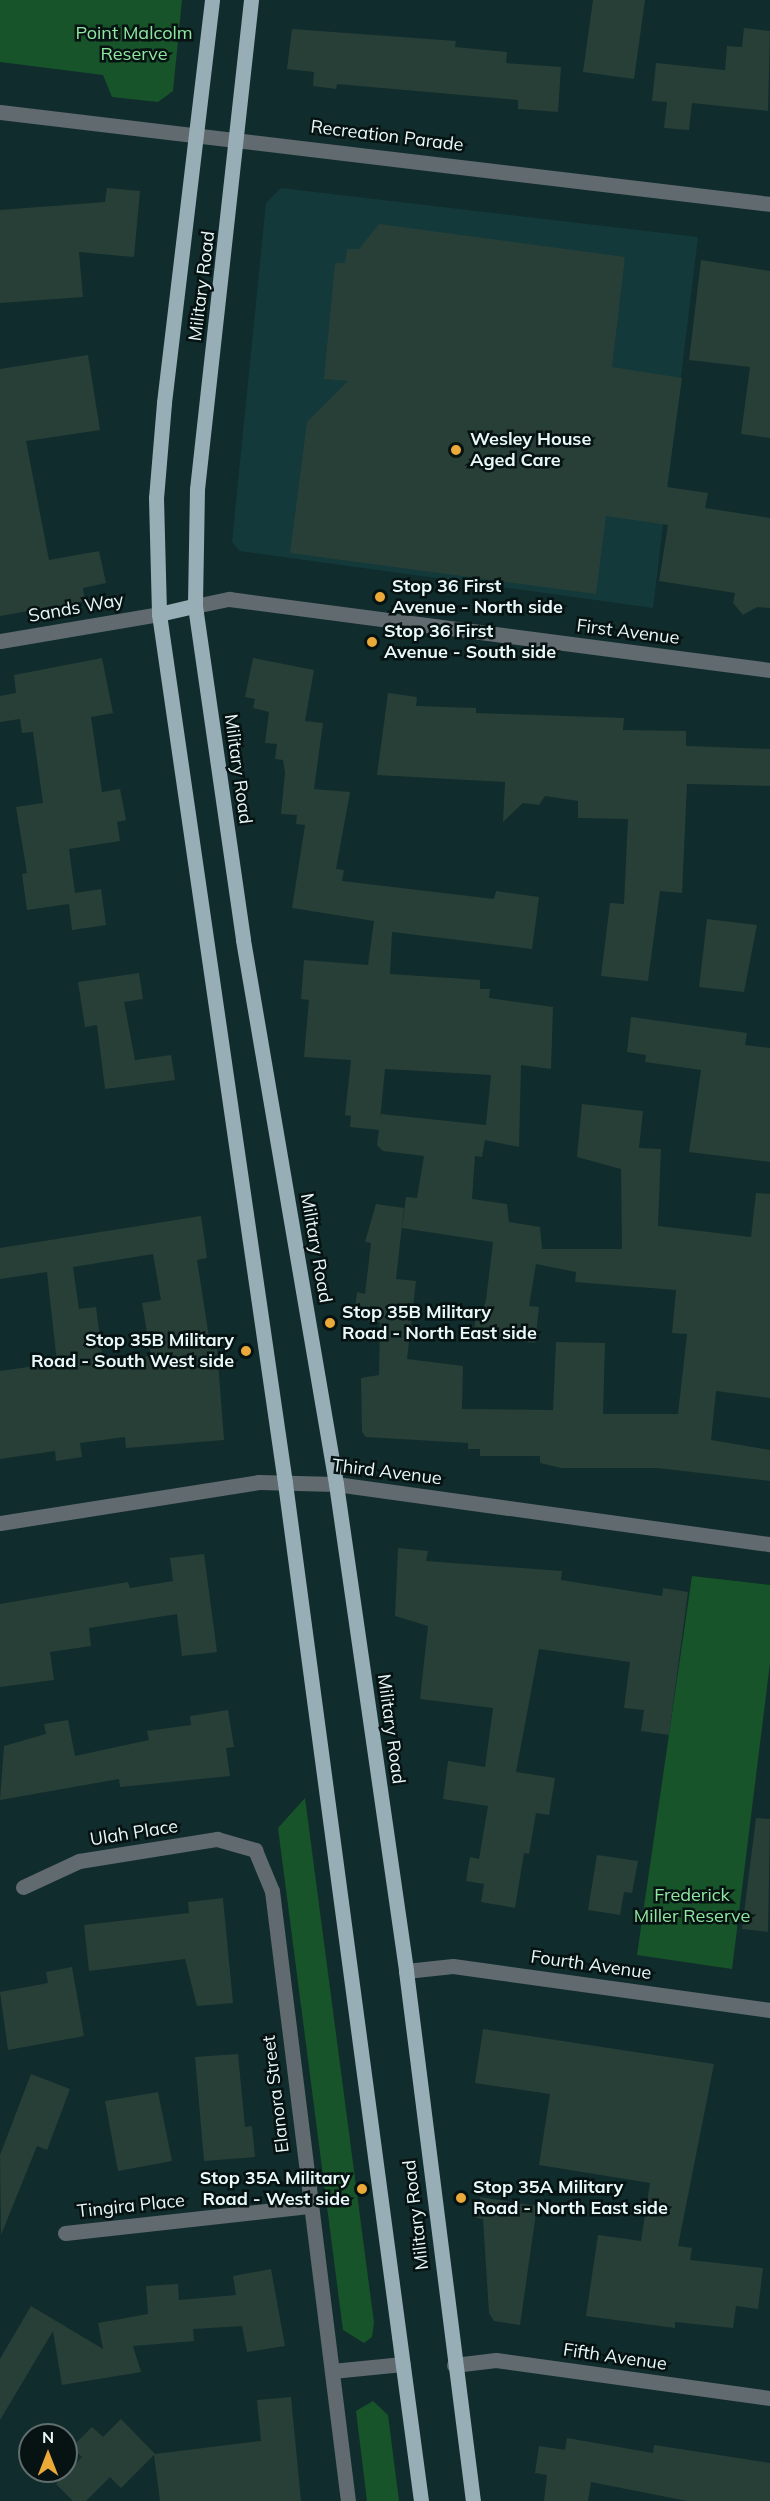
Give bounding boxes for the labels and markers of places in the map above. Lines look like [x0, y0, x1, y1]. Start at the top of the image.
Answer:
place label: Wesley House Aged Care [470, 429, 591, 472]
marker: Wesley House Aged Care [447, 441, 465, 459]
place label: Stop 36 First Avenue - North side [392, 576, 563, 618]
marker: Stop 36 First Avenue - North side [373, 590, 387, 604]
place label: Stop 36 First Avenue - South side [384, 621, 556, 664]
marker: Stop 36 First Avenue - South side [365, 635, 379, 649]
place label: Stop 35B Military Road - North East side [342, 1302, 537, 1344]
marker: Stop 35B Military Road - North East side [323, 1316, 337, 1330]
place label: Stop 35B Military Road - South West side [31, 1330, 234, 1372]
marker: Stop 35B Military Road - South West side [239, 1344, 253, 1358]
place label: Stop 35A Military Road - West side [200, 2168, 350, 2210]
place label: Stop 35A Military Road - North East side [473, 2177, 668, 2220]
marker: Stop 35A Military Road - West side [355, 2182, 369, 2196]
marker: Stop 35A Military Road - North East side [454, 2191, 468, 2205]

